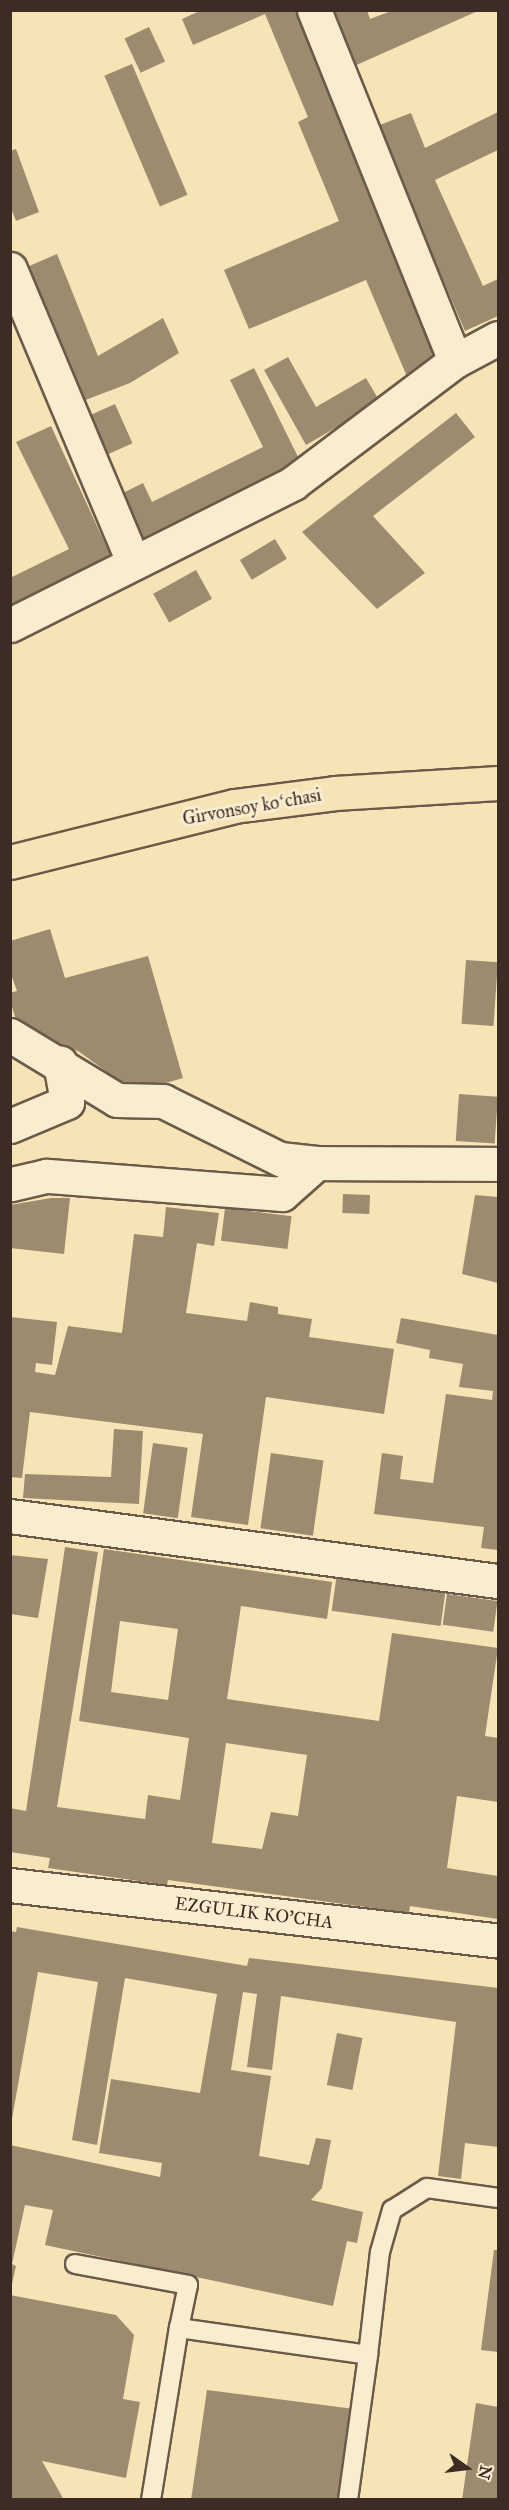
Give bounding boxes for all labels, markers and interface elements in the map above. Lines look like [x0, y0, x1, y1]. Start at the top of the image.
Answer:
street label: Girvonsoy koʻchasi [181, 784, 323, 830]
street label: EZGULIK KO'CHA [174, 1893, 334, 1933]
north arrow [437, 2438, 497, 2498]
text: N [474, 2464, 496, 2481]

